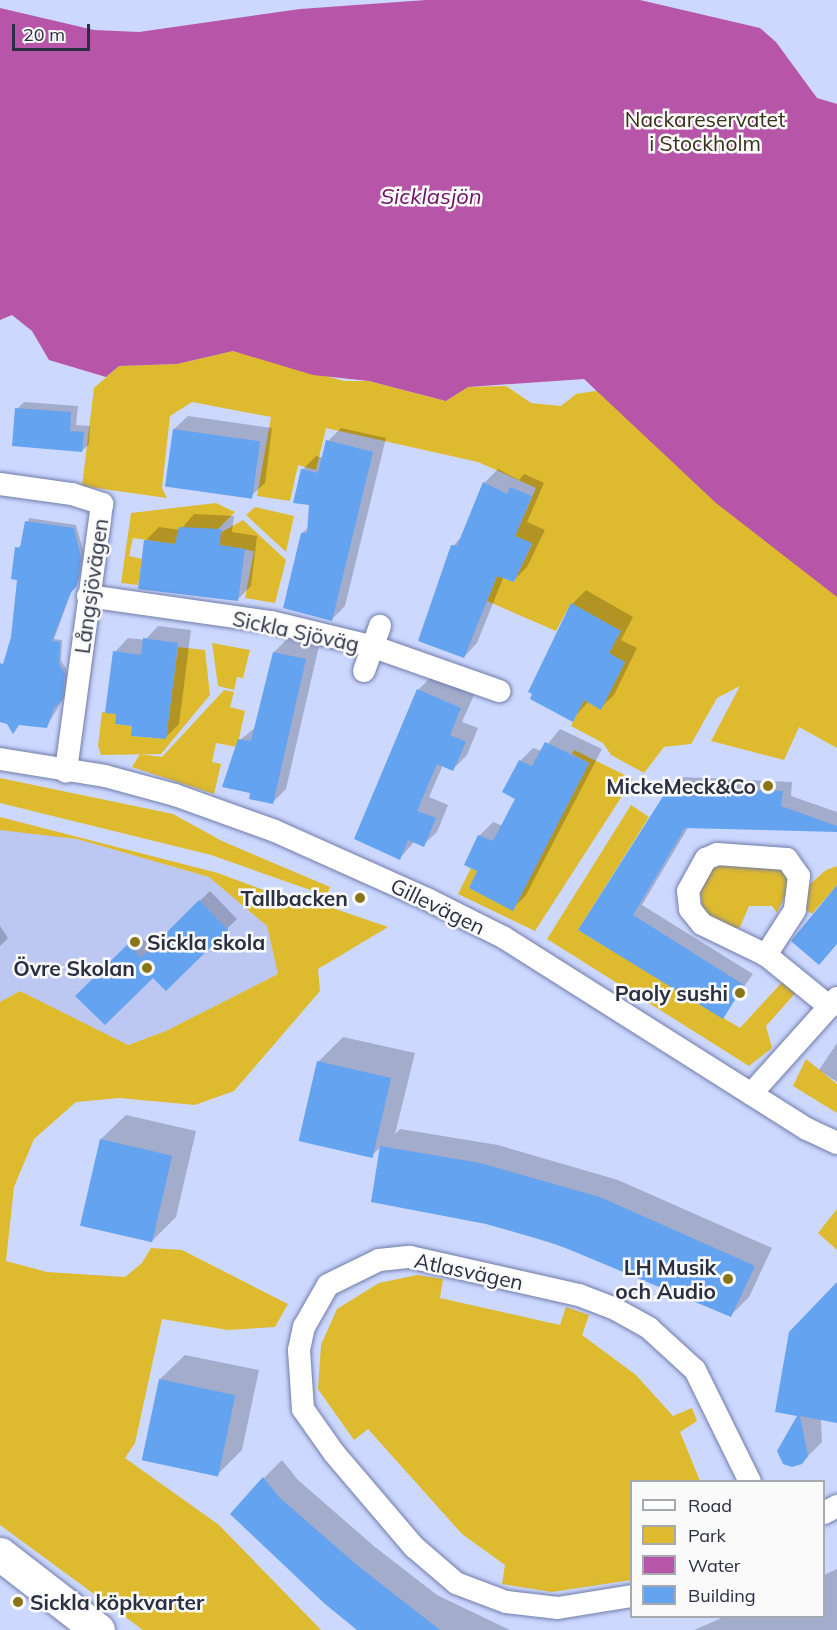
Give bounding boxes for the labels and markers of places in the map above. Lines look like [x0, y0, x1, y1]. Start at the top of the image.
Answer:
place label: MickeMeck&Co [606, 773, 756, 799]
marker: MickeMeck&Co [761, 779, 775, 793]
place label: Tallbacken [240, 885, 348, 911]
marker: Tallbacken [353, 891, 367, 905]
place label: Sickla skola [147, 929, 265, 955]
marker: Sickla skola [128, 935, 142, 949]
place label: Övre Skolan [13, 955, 135, 981]
marker: Övre Skolan [140, 961, 154, 975]
place label: Paoly sushi [615, 980, 728, 1006]
marker: Paoly sushi [733, 986, 747, 1000]
place label: LH Musik och Audio [615, 1254, 716, 1304]
marker: LH Musik och Audio [721, 1272, 735, 1286]
place label: Sickla köpkvarter [30, 1589, 204, 1615]
marker: Sickla köpkvarter [11, 1595, 25, 1609]

